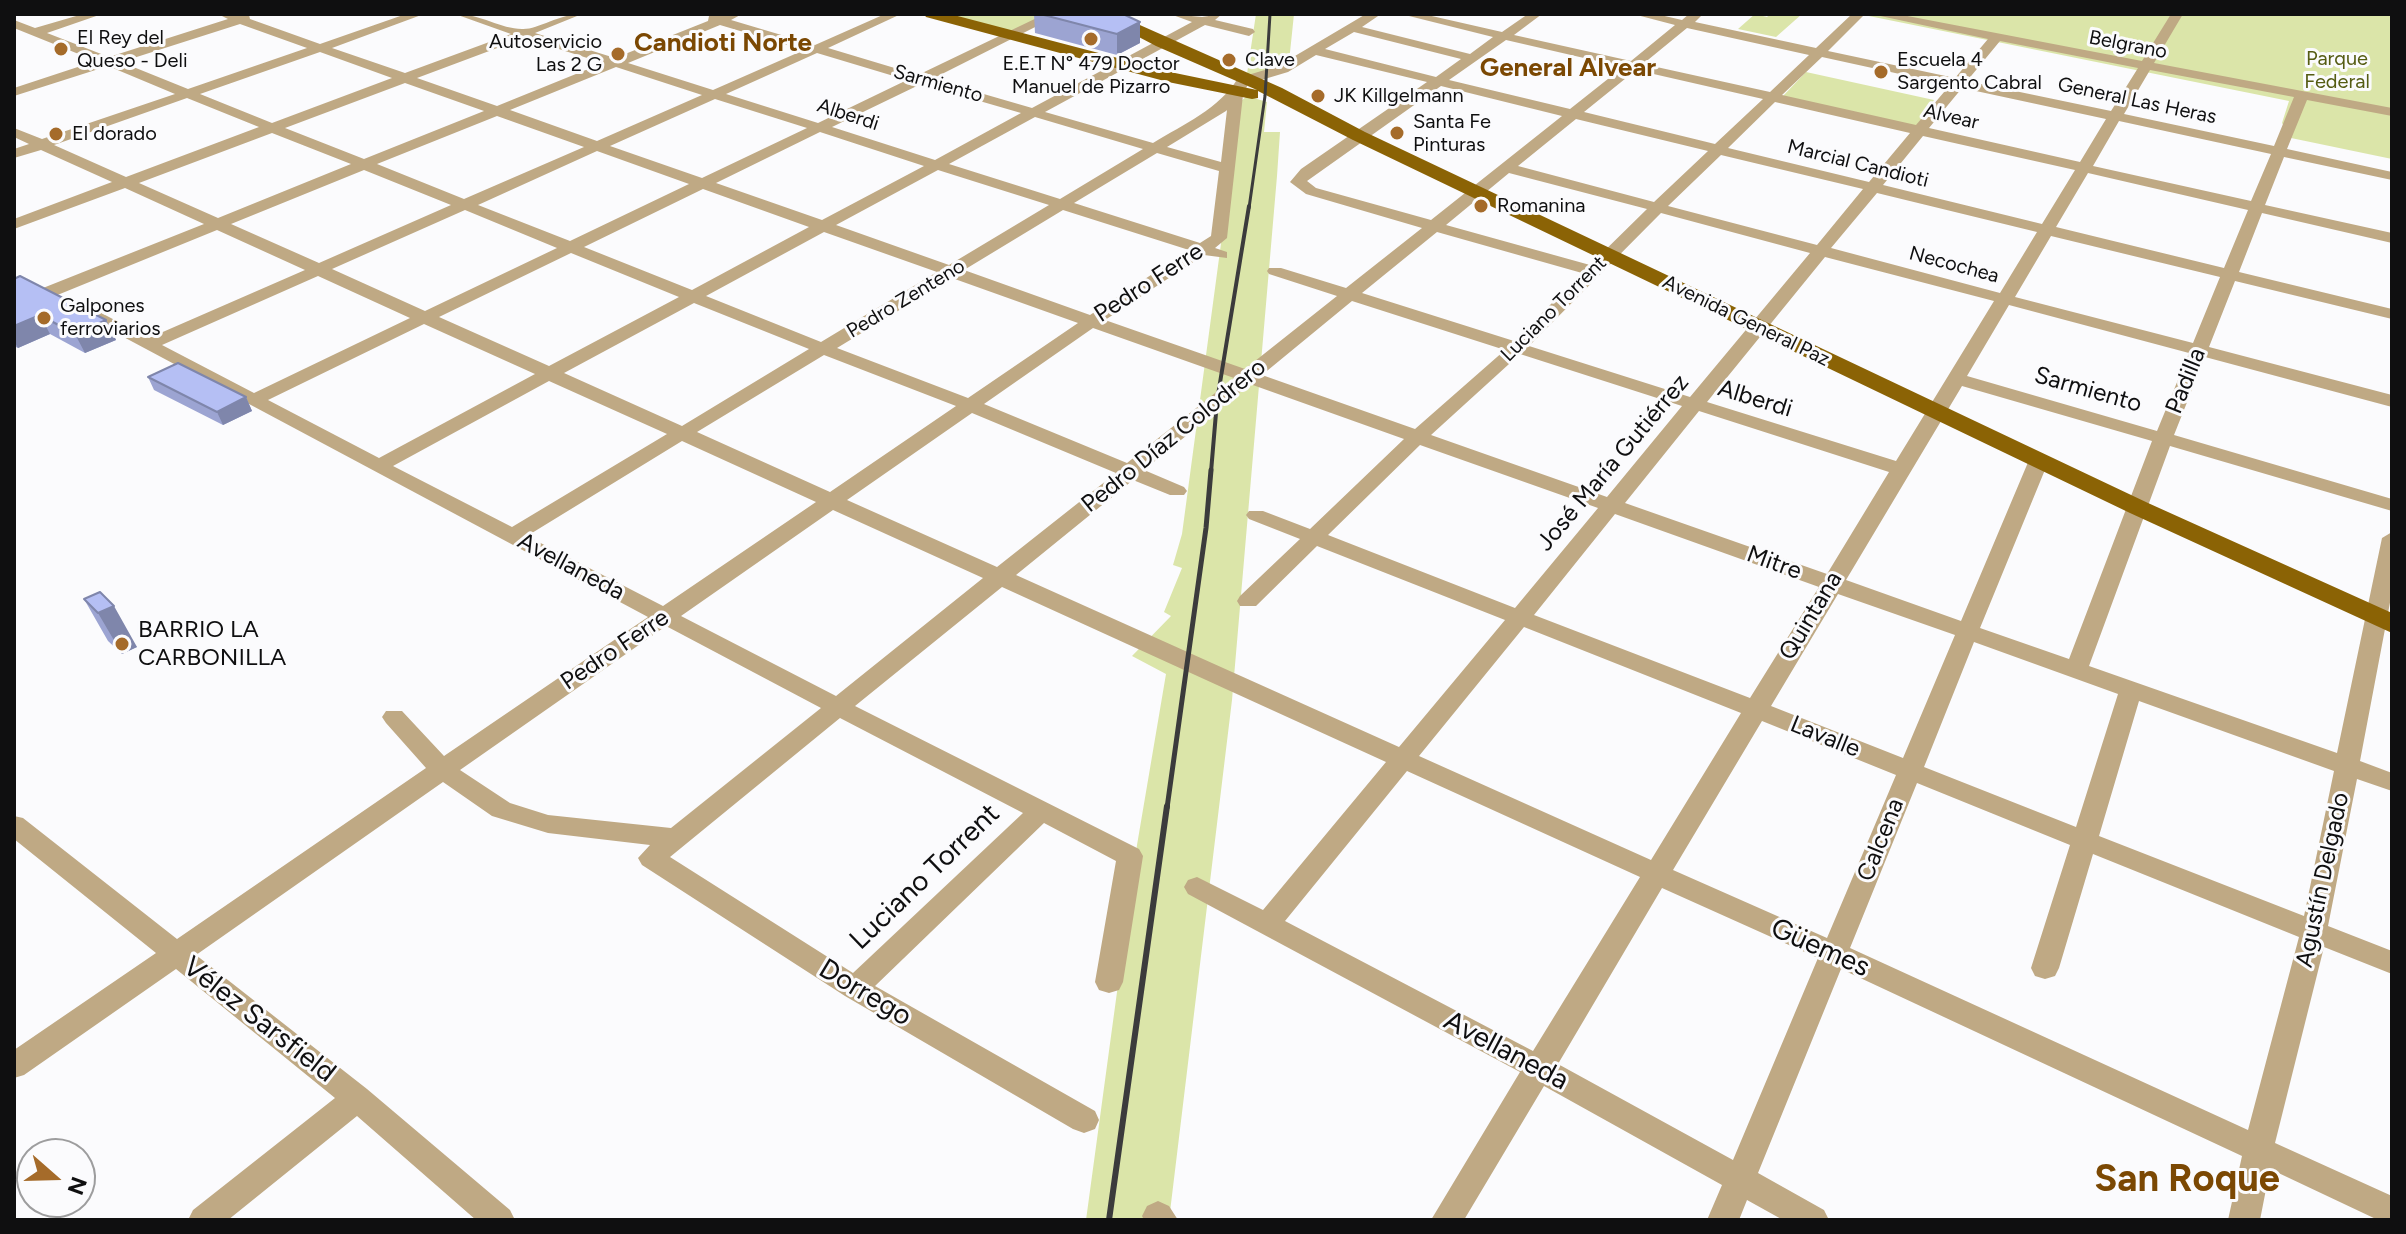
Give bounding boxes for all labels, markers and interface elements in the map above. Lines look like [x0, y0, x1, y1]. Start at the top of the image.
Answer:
place label: El Rey del Queso - Deli [77, 26, 188, 73]
street label: Belgrano [2087, 26, 2169, 64]
district label: Candioti Norte [634, 27, 812, 59]
place label: Autoservicio Las 2 G [489, 30, 602, 77]
marker: E.E.T N° 479 Doctor Manuel de Pizarro [1082, 30, 1100, 48]
marker: El Rey del Queso - Deli [52, 40, 70, 58]
marker: Autoservicio Las 2 G [609, 45, 627, 63]
park label: Parque Federal [2304, 47, 2370, 94]
place label: Clave [1245, 48, 1295, 72]
place label: Escuela 4 Sargento Cabral [1897, 48, 2042, 95]
marker: Clave [1220, 51, 1238, 69]
place label: E.E.T N° 479 Doctor Manuel de Pizarro [1002, 52, 1180, 99]
district label: General Alvear [1480, 52, 1656, 84]
street label: Sarmiento [890, 60, 986, 108]
marker: Escuela 4 Sargento Cabral [1872, 63, 1890, 81]
street label: General Las Heras [2055, 72, 2219, 130]
place label: JK Killgelmann [1334, 84, 1464, 108]
marker: JK Killgelmann [1309, 87, 1327, 105]
street label: Alberdi [814, 94, 882, 136]
street label: Alvear [1921, 99, 1981, 135]
place label: Santa Fe Pinturas [1413, 110, 1491, 157]
place label: El dorado [72, 122, 157, 146]
marker: Santa Fe Pinturas [1388, 124, 1406, 142]
marker: El dorado [47, 125, 65, 143]
street label: Marcial Candioti [1785, 135, 1931, 193]
place label: Romanina [1497, 194, 1585, 218]
marker: Romanina [1472, 197, 1490, 215]
street label: Pedro Ferre [1089, 237, 1209, 329]
street label: Necochea [1907, 242, 2001, 288]
street label: Luciano Torrent [1496, 251, 1612, 367]
street label: Pedro Zenteno [843, 254, 969, 344]
street label: Avenida General Paz [1659, 270, 1833, 372]
place label: Galpones ferroviarios [60, 294, 161, 341]
marker: Galpones ferroviarios [35, 309, 53, 327]
street label: Padilla [2160, 344, 2212, 418]
street label: Pedro Díaz Colodrero [1076, 353, 1272, 519]
street label: Sarmiento [2031, 361, 2145, 419]
street label: José María Gutiérrez [1531, 369, 1695, 557]
street label: Alberdi [1714, 374, 1796, 424]
street label: Avellaneda [513, 527, 629, 607]
street label: Mitre [1743, 540, 1805, 586]
street label: Quintana [1773, 567, 1849, 665]
street label: Pedro Ferre [556, 603, 674, 697]
place label: BARRIO LA CARBONILLA [138, 616, 286, 672]
marker: BARRIO LA CARBONILLA [113, 635, 131, 653]
street label: Lavalle [1786, 710, 1864, 764]
street label: Agustín Delgado [2290, 790, 2356, 970]
street label: Calcena [1851, 794, 1911, 886]
street label: Luciano Torrent [843, 797, 1007, 957]
street label: Güemes [1765, 911, 1875, 985]
street label: Vélez Sarsfield [176, 950, 342, 1090]
street label: Dorrego [812, 952, 918, 1034]
street label: Avellaneda [1438, 1004, 1574, 1098]
north arrow [16, 1138, 96, 1218]
district label: San Roque [2094, 1157, 2280, 1203]
text: N [62, 1173, 93, 1198]

